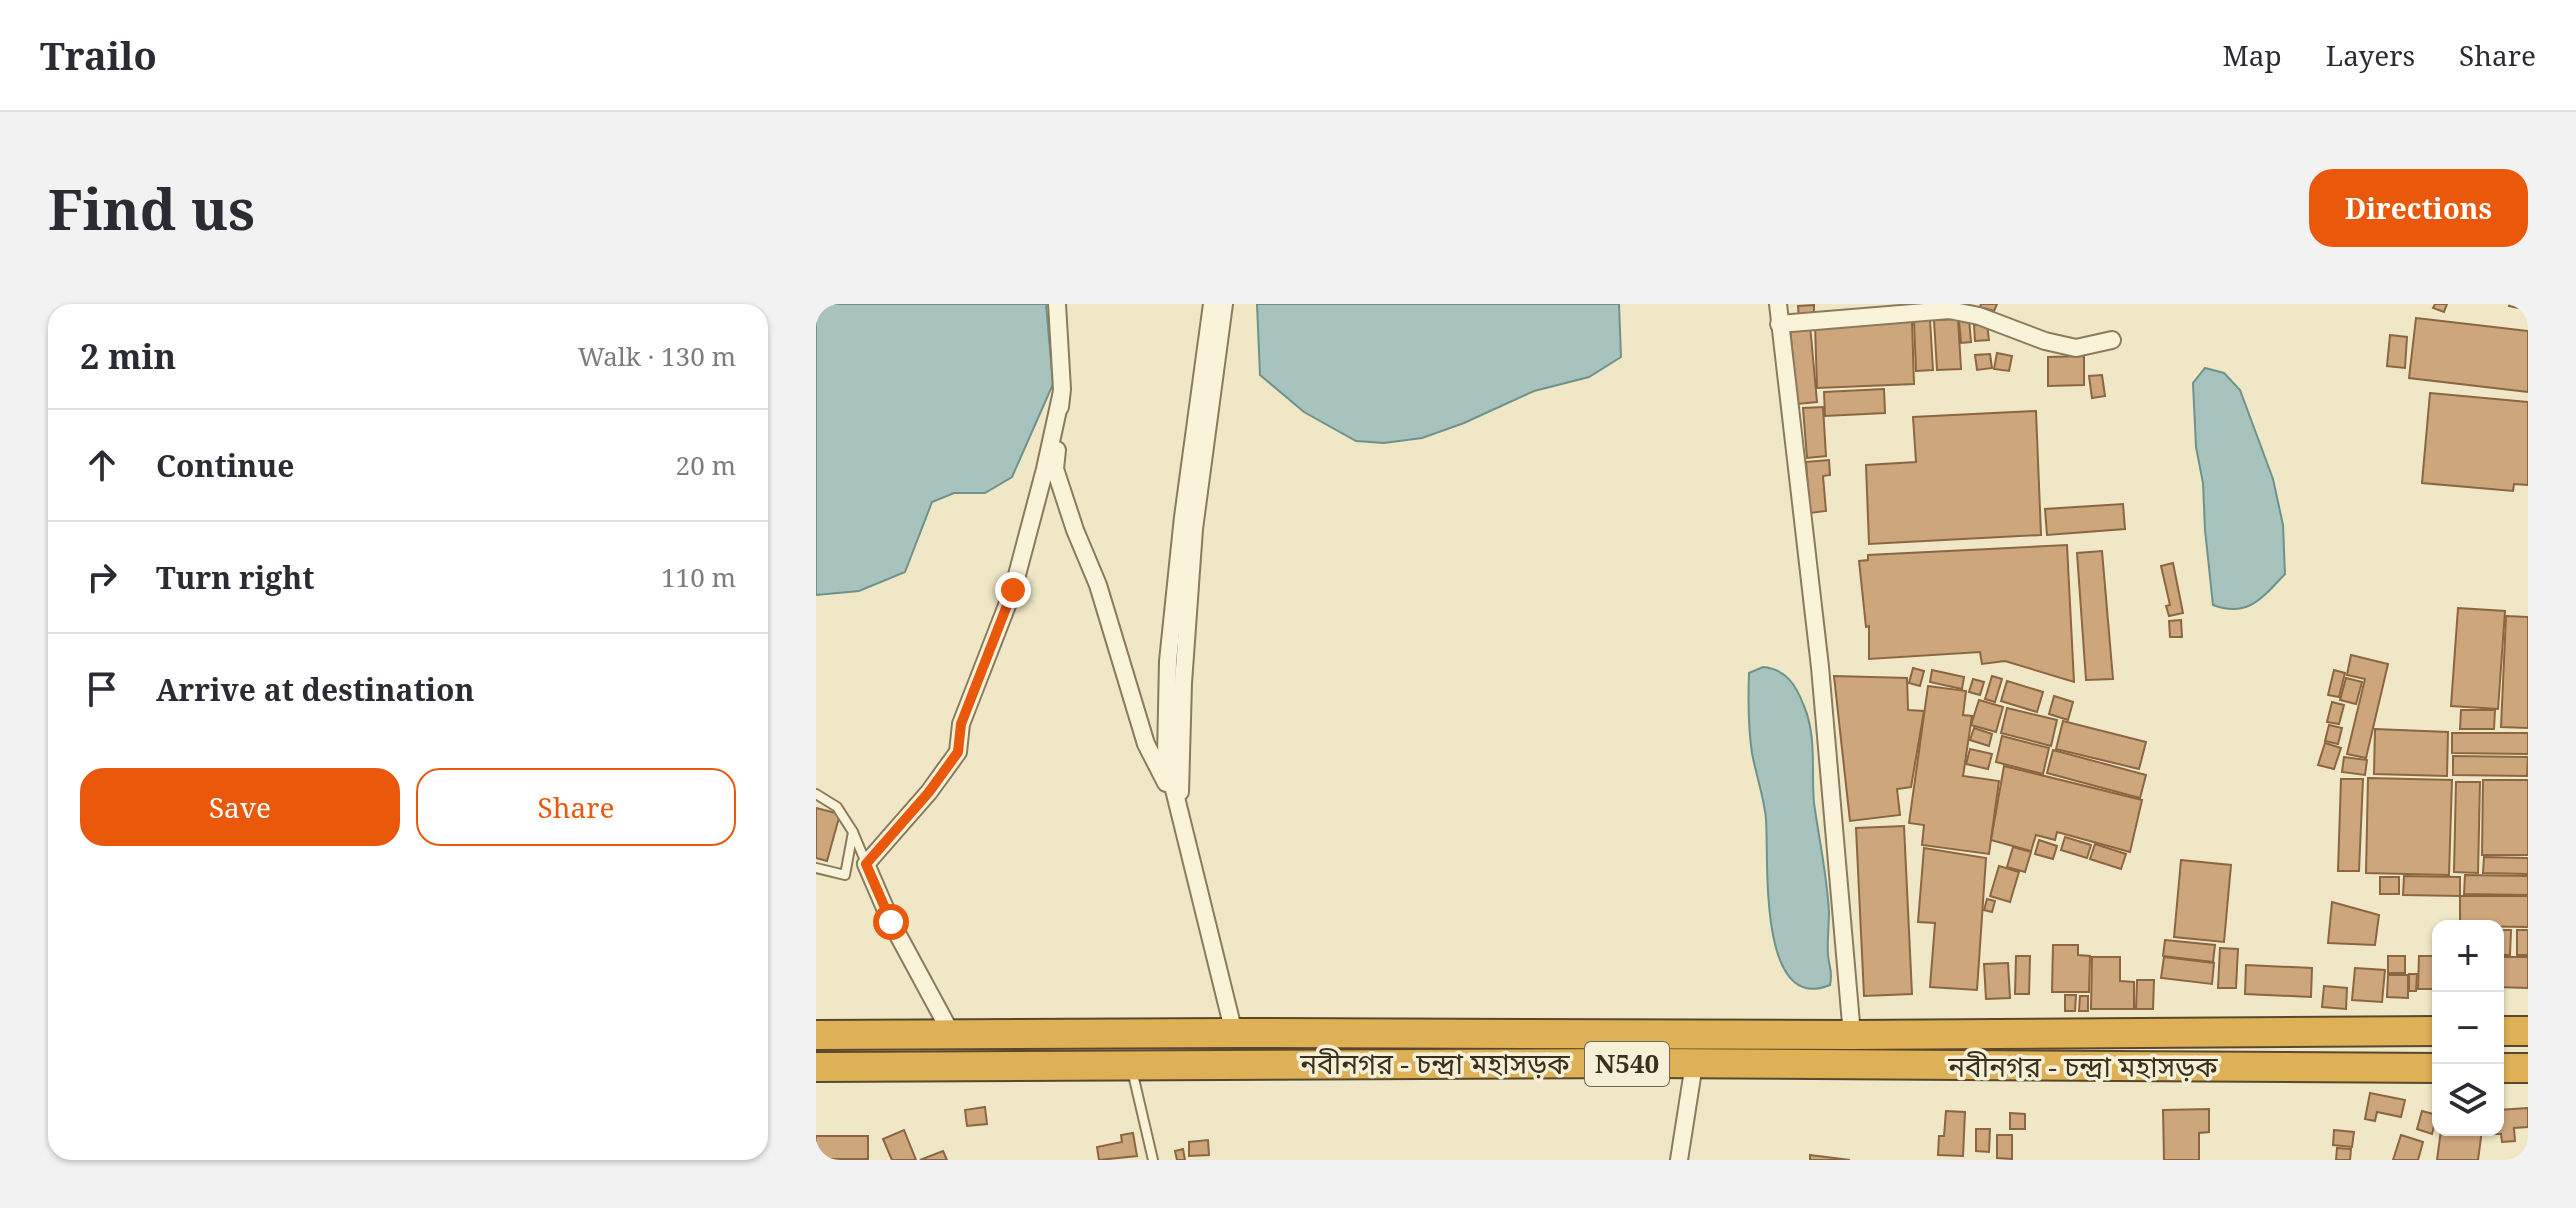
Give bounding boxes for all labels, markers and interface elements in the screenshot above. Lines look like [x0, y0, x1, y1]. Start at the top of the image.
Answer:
text: Trailo [40, 29, 157, 81]
text: Map [2223, 36, 2282, 74]
text: Layers [2326, 36, 2415, 74]
text: Share [2459, 36, 2536, 74]
button: Directions [2309, 169, 2528, 247]
text: Find us [48, 170, 255, 246]
text: 2 min [80, 333, 176, 379]
text: Walk · 130 m [578, 338, 736, 374]
icon: ahead [80, 443, 124, 487]
text: Continue [156, 445, 294, 486]
text: 20 m [676, 447, 736, 483]
icon: right [80, 555, 124, 599]
text: Turn right [156, 557, 314, 598]
text: 110 m [661, 559, 736, 595]
route end [995, 572, 1031, 608]
icon: arrive [80, 667, 124, 711]
text: Arrive at destination [156, 669, 475, 710]
button: Save [80, 768, 400, 846]
button: Share [416, 768, 736, 846]
route start [873, 904, 909, 940]
map controls [2432, 920, 2504, 1136]
button: + [2432, 920, 2504, 992]
button: − [2432, 992, 2504, 1064]
road number: N540 [1585, 1042, 1669, 1086]
street label: নবীনগর - চন্দ্রা মহাসড়ক [1299, 1044, 1570, 1082]
street label: নবীনগর - চন্দ্রা মহাসড়ক [1947, 1047, 2218, 1085]
button: layers [2432, 1064, 2504, 1136]

